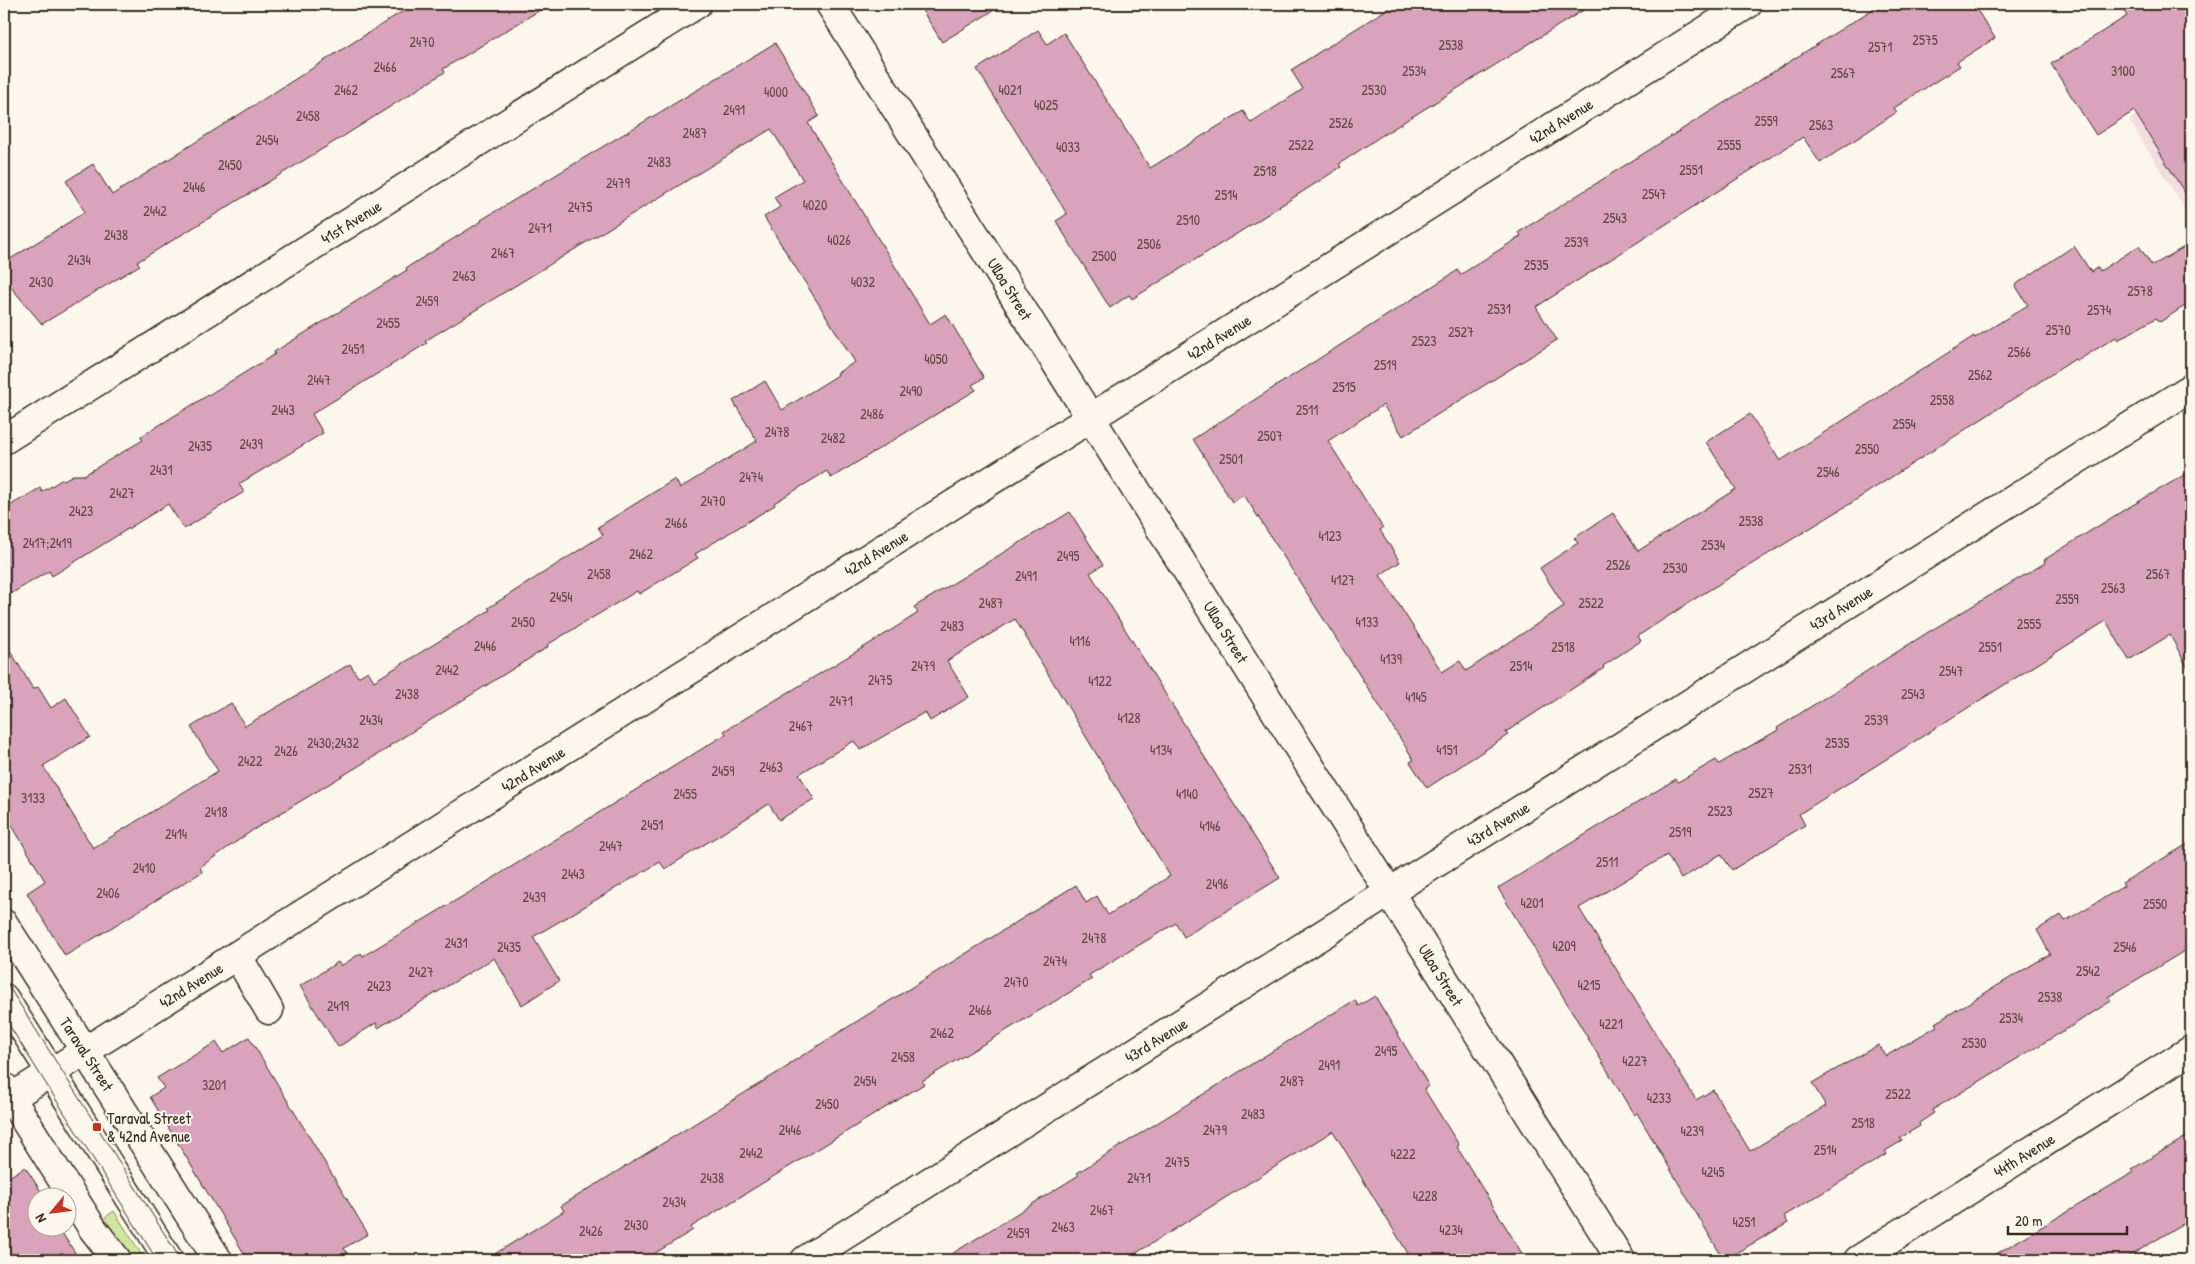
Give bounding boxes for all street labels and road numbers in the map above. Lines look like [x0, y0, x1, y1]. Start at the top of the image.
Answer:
street label: 42nd Avenue [1525, 92, 1598, 149]
street label: 41st Avenue [316, 194, 386, 249]
street label: Ulloa Street [982, 254, 1038, 325]
street label: 42nd Avenue [1183, 308, 1256, 365]
street label: 42nd Avenue [840, 524, 913, 581]
street label: 43rd Avenue [1806, 580, 1877, 636]
street label: Ulloa Street [1198, 597, 1254, 668]
street label: 42nd Avenue [497, 740, 570, 797]
street label: 43rd Avenue [1463, 796, 1534, 852]
street label: Ulloa Street [1413, 940, 1469, 1011]
street label: 42nd Avenue [155, 956, 228, 1013]
street label: 43rd Avenue [1121, 1012, 1192, 1068]
street label: Taraval Street [55, 1013, 119, 1096]
street label: 44th Avenue [1989, 1127, 2059, 1182]

